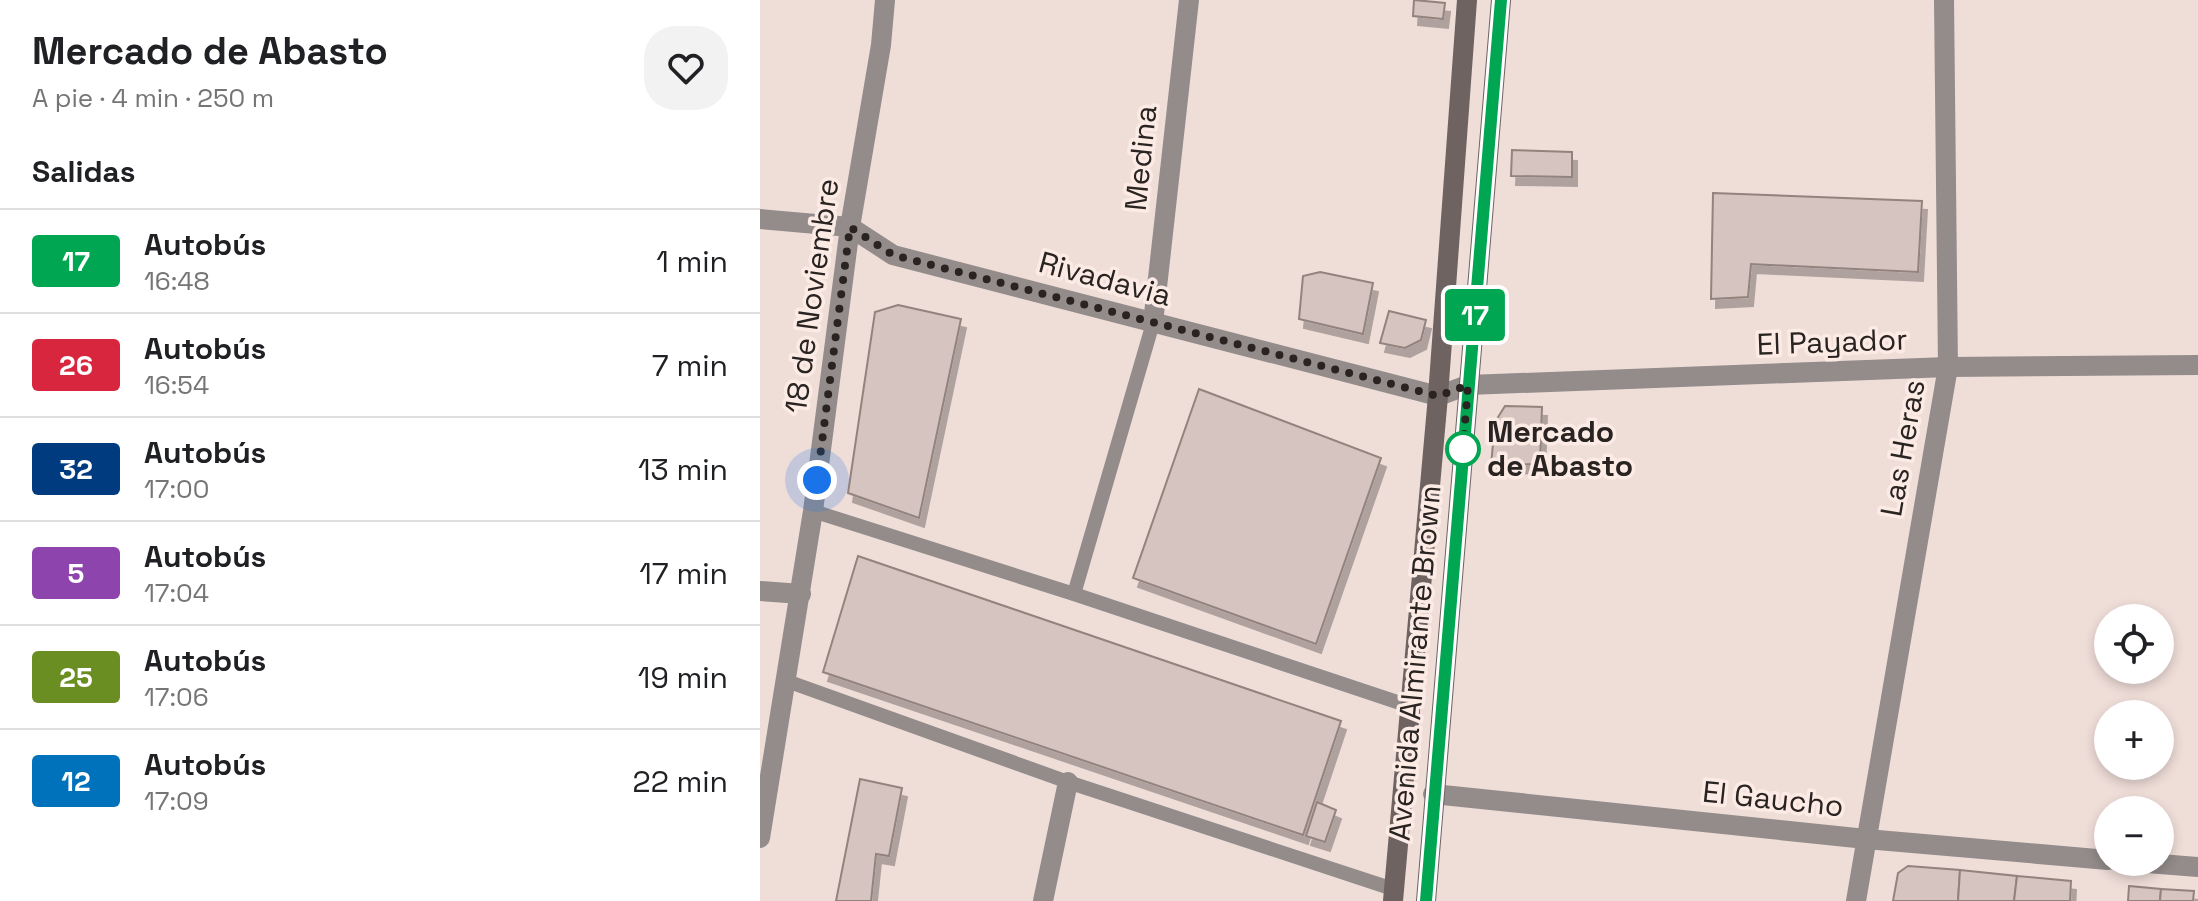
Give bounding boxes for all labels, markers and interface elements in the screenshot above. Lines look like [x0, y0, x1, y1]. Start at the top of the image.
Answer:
button: heart [644, 26, 728, 110]
text: Mercado de Abasto [32, 27, 388, 75]
text: A pie · 4 min · 250 m [32, 81, 274, 115]
street label: Medina [1116, 103, 1165, 213]
text: Salidas [32, 152, 136, 191]
street label: 18 de Noviembre [776, 176, 847, 416]
text: Autobús [144, 225, 266, 264]
text: 1 min [656, 242, 728, 281]
street label: Rivadavia [1035, 242, 1176, 315]
text: 17 [62, 243, 90, 279]
text: 16:48 [144, 264, 210, 298]
line badge: 17 [1439, 289, 1511, 341]
text: 17 [1461, 297, 1489, 333]
street label: El Payador [1756, 319, 1908, 364]
text: Autobús [144, 329, 266, 368]
text: 7 min [652, 346, 728, 385]
text: 26 [59, 347, 93, 383]
text: 16:54 [144, 368, 209, 402]
street label: Las Heras [1871, 376, 1934, 519]
place label: Mercado de Abasto [1487, 412, 1633, 485]
marker: Mercado de Abasto [1446, 432, 1480, 466]
text: Autobús [144, 433, 266, 472]
text: 13 min [638, 450, 728, 489]
text: 32 [59, 451, 93, 487]
your location [797, 460, 837, 500]
text: 17:00 [144, 472, 209, 506]
street label: Avenida Almirante Brown [1380, 484, 1449, 842]
text: Autobús [144, 537, 266, 576]
text: 17 min [639, 554, 728, 593]
text: 5 [68, 555, 84, 591]
text: 17:04 [144, 576, 209, 610]
map controls [2094, 604, 2174, 876]
button: locate [2094, 604, 2174, 684]
text: Autobús [144, 641, 266, 680]
text: 19 min [638, 658, 728, 697]
text: 25 [59, 659, 93, 695]
text: 17:06 [144, 680, 209, 714]
button: + [2094, 700, 2174, 780]
text: Autobús [144, 745, 266, 784]
text: 22 min [633, 762, 728, 801]
text: 12 [61, 763, 91, 799]
street label: El Gaucho [1700, 772, 1846, 825]
text: 17:09 [144, 784, 209, 818]
button: − [2094, 796, 2174, 876]

